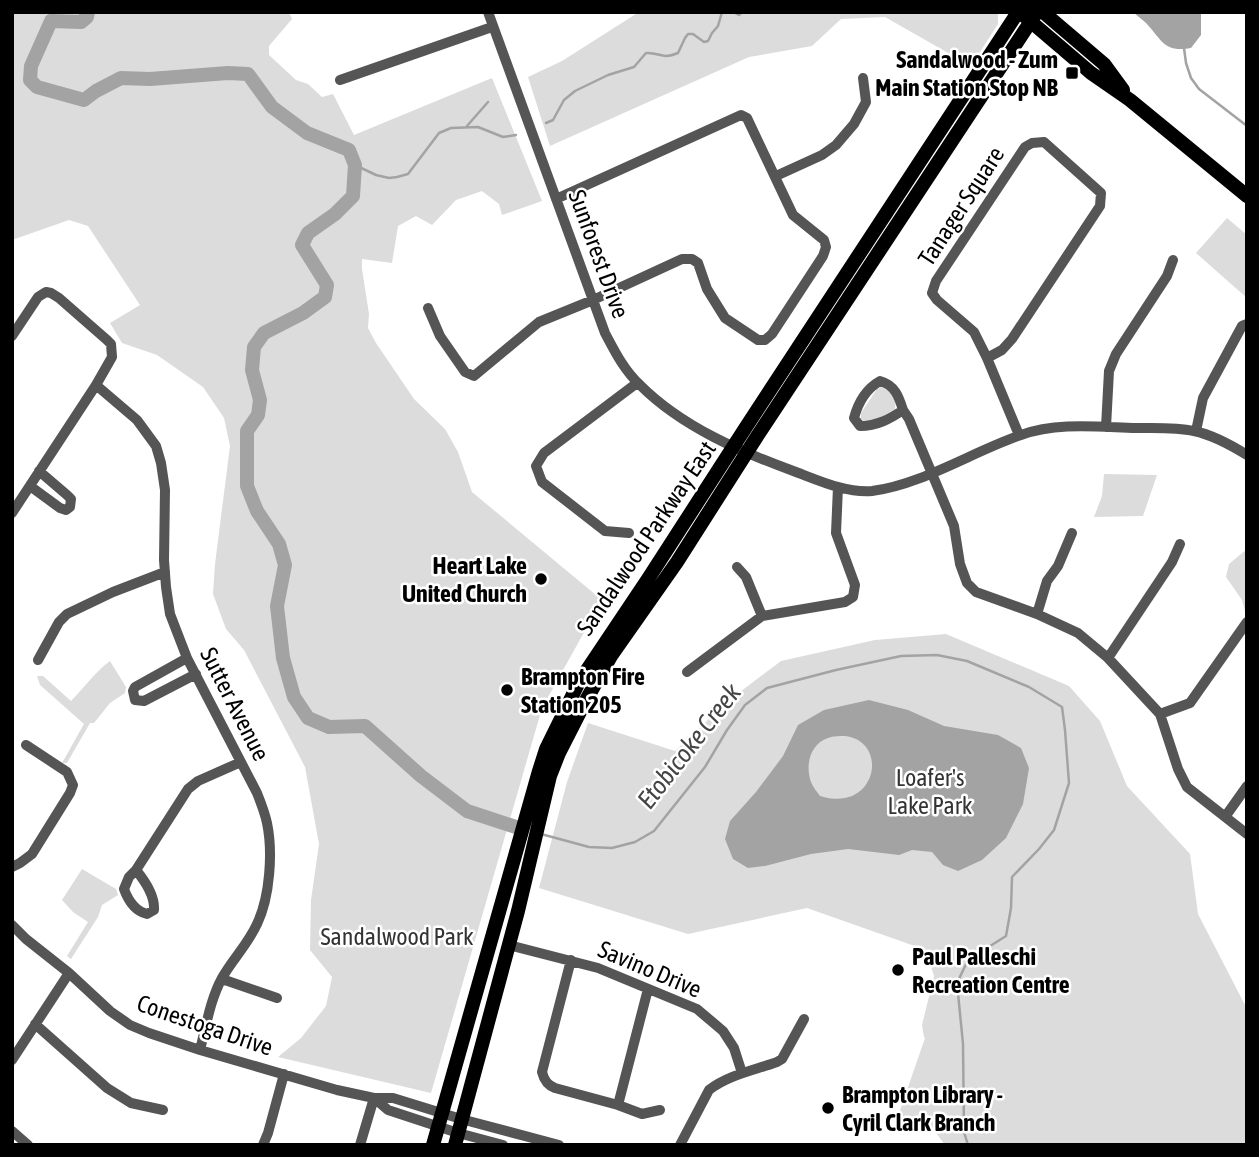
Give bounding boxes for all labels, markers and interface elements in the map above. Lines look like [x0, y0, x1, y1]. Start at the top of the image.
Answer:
place label: Sandalwood - Zum Main Station Stop NB [875, 46, 1059, 101]
marker: Sandalwood - Zum Main Station Stop NB [1064, 65, 1080, 81]
street label: Tanager Square [913, 142, 1009, 270]
street label: Sunforest Drive [563, 186, 635, 322]
street label: Sandalwood Parkway East [571, 436, 721, 640]
place label: Heart Lake United Church [402, 552, 527, 607]
marker: Heart Lake United Church [533, 571, 549, 587]
street label: Sutter Avenue [195, 643, 275, 765]
place label: Brampton Fire Station 205 [521, 663, 645, 718]
water label: Etobicoke Creek [631, 677, 747, 814]
marker: Brampton Fire Station 205 [499, 682, 515, 698]
park label: Loafer's Lake Park [888, 764, 973, 819]
park label: Sandalwood Park [321, 923, 474, 950]
street label: Savino Drive [594, 935, 706, 1003]
place label: Paul Palleschi Recreation Centre [912, 943, 1070, 998]
marker: Paul Palleschi Recreation Centre [890, 962, 906, 978]
street label: Conestoga Drive [134, 989, 276, 1061]
place label: Brampton Library - Cyril Clark Branch [842, 1081, 1003, 1136]
marker: Brampton Library - Cyril Clark Branch [820, 1100, 836, 1116]

